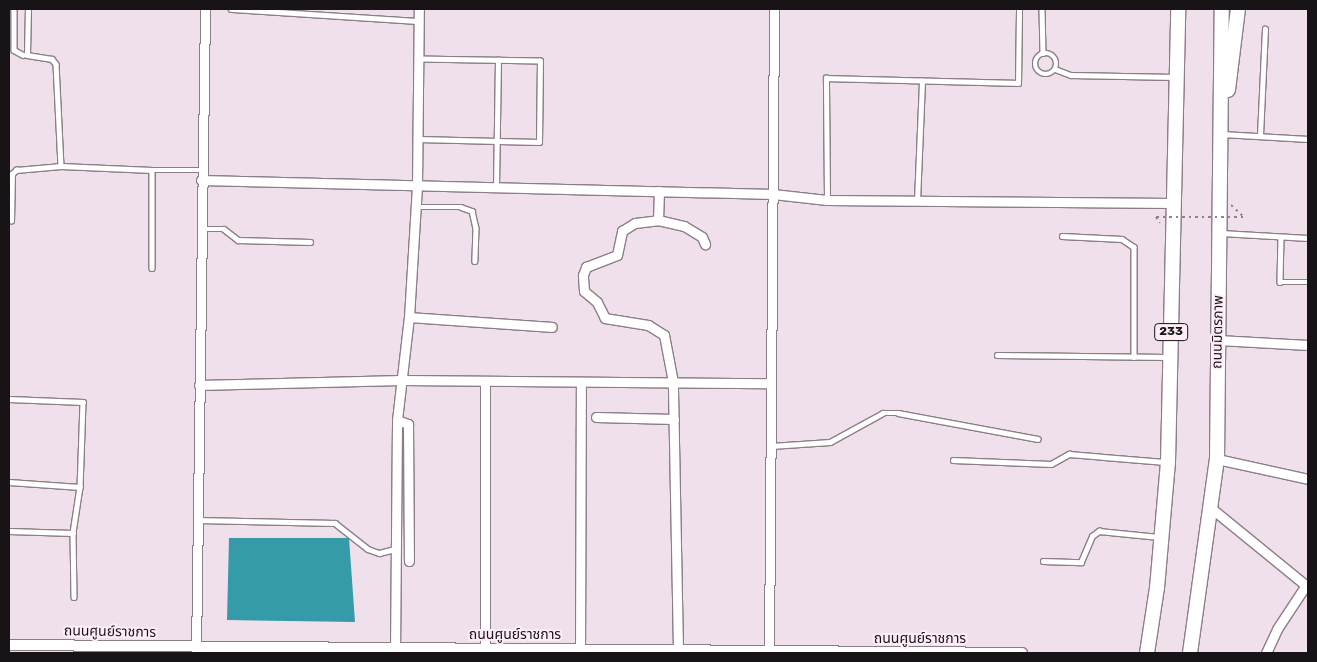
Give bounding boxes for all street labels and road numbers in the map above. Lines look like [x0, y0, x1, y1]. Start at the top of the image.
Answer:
street label: ถนนมิตรภาพ [1209, 295, 1227, 369]
road number: 233 [1154, 322, 1188, 342]
street label: ถนนศูนย์ราชการ [64, 623, 156, 641]
street label: ถนนศูนย์ราชการ [469, 627, 561, 643]
street label: ถนนศูนย์ราชการ [874, 631, 966, 647]

